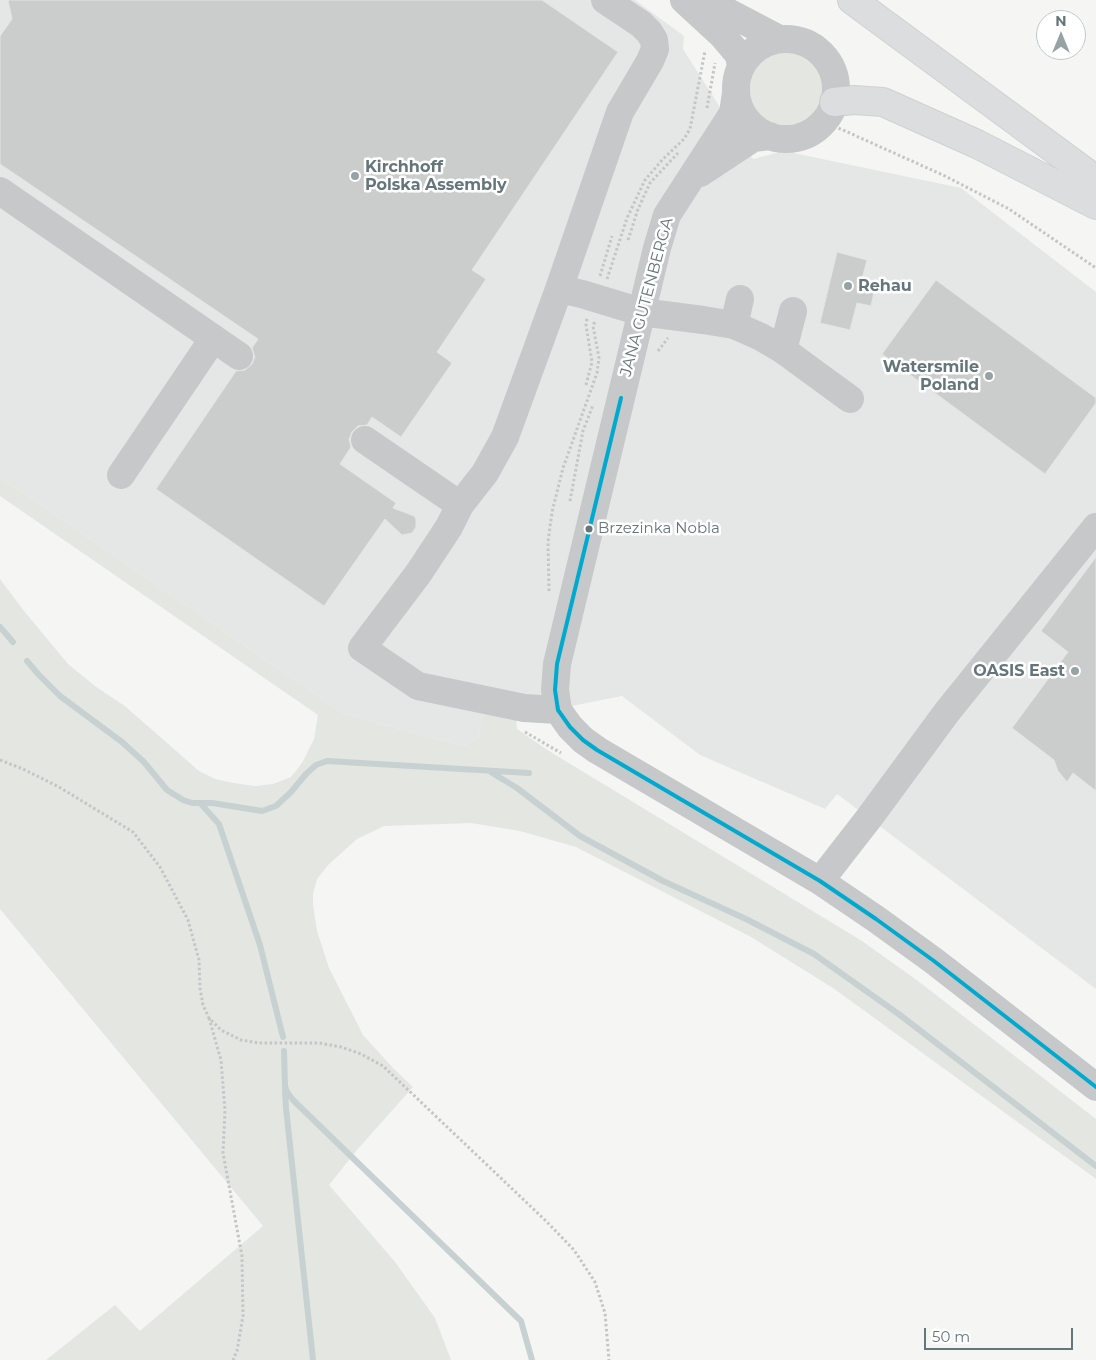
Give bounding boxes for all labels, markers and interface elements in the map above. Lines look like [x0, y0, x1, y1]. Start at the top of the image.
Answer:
north arrow [1036, 10, 1086, 60]
text: N [1055, 12, 1067, 30]
place label: Kirchhoff Polska Assembly [365, 157, 507, 195]
marker: Kirchhoff Polska Assembly [349, 170, 361, 182]
street label: JANA GUTENBERGA [617, 215, 677, 379]
place label: Rehau [858, 276, 912, 296]
marker: Rehau [842, 280, 854, 292]
place label: Watersmile Poland [883, 357, 979, 395]
marker: Watersmile Poland [983, 370, 995, 382]
place label: Brzezinka Nobla [598, 520, 720, 538]
marker: Brzezinka Nobla [584, 524, 594, 534]
place label: OASIS East [973, 661, 1065, 681]
marker: OASIS East [1069, 665, 1081, 677]
scale bar [926, 1318, 1075, 1350]
text: 50 m [932, 1327, 970, 1346]

